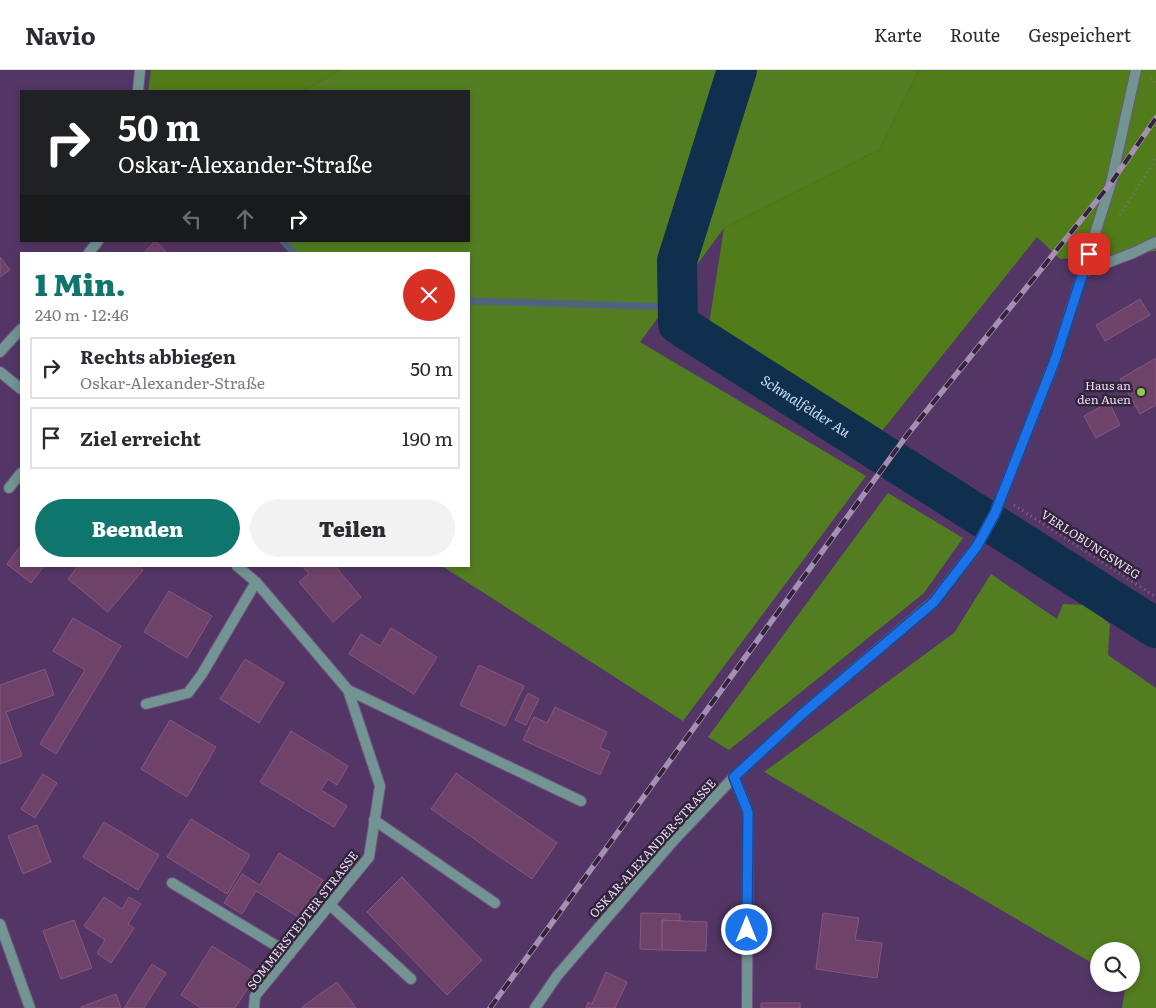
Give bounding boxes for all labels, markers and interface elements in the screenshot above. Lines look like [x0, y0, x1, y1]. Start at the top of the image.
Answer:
text: Navio [25, 17, 96, 52]
text: Karte [874, 21, 922, 48]
text: Route [950, 21, 1000, 48]
text: Gespeichert [1028, 21, 1131, 48]
text: 50 m [118, 100, 201, 152]
icon: right [35, 110, 100, 175]
text: Oskar-Alexander-Straße [118, 147, 372, 180]
icon: left [178, 205, 206, 233]
icon: ahead [231, 205, 259, 233]
icon: right [284, 205, 312, 233]
pin [1068, 233, 1110, 275]
icon: arrive [1075, 240, 1103, 268]
text: 1 Min. [35, 261, 126, 305]
button: close [403, 269, 455, 321]
text: 240 m · 12:46 [35, 302, 129, 326]
text: Rechts abbiegen [80, 342, 236, 370]
icon: right [37, 354, 65, 382]
text: 50 m [410, 354, 453, 382]
text: Oskar-Alexander-Straße [80, 370, 265, 394]
water label: Schmalfelder Au [758, 370, 855, 442]
place label: Haus an den Auen [1077, 376, 1131, 408]
marker: Haus an den Auen [1135, 386, 1147, 398]
icon: arrive [37, 424, 65, 452]
text: Ziel erreicht [80, 424, 201, 452]
text: 190 m [402, 424, 453, 452]
button: Beenden [35, 499, 240, 557]
button: Teilen [250, 499, 455, 557]
street label: VERLOBUNGSWEG [1038, 505, 1144, 583]
street label: OSKAR-ALEXANDER-STRASSE [585, 774, 720, 922]
street label: SOMMERSTEDTER STRASSE [242, 847, 362, 993]
position arrow [720, 903, 772, 955]
map controls [1090, 942, 1140, 992]
button: search [1090, 942, 1140, 992]

